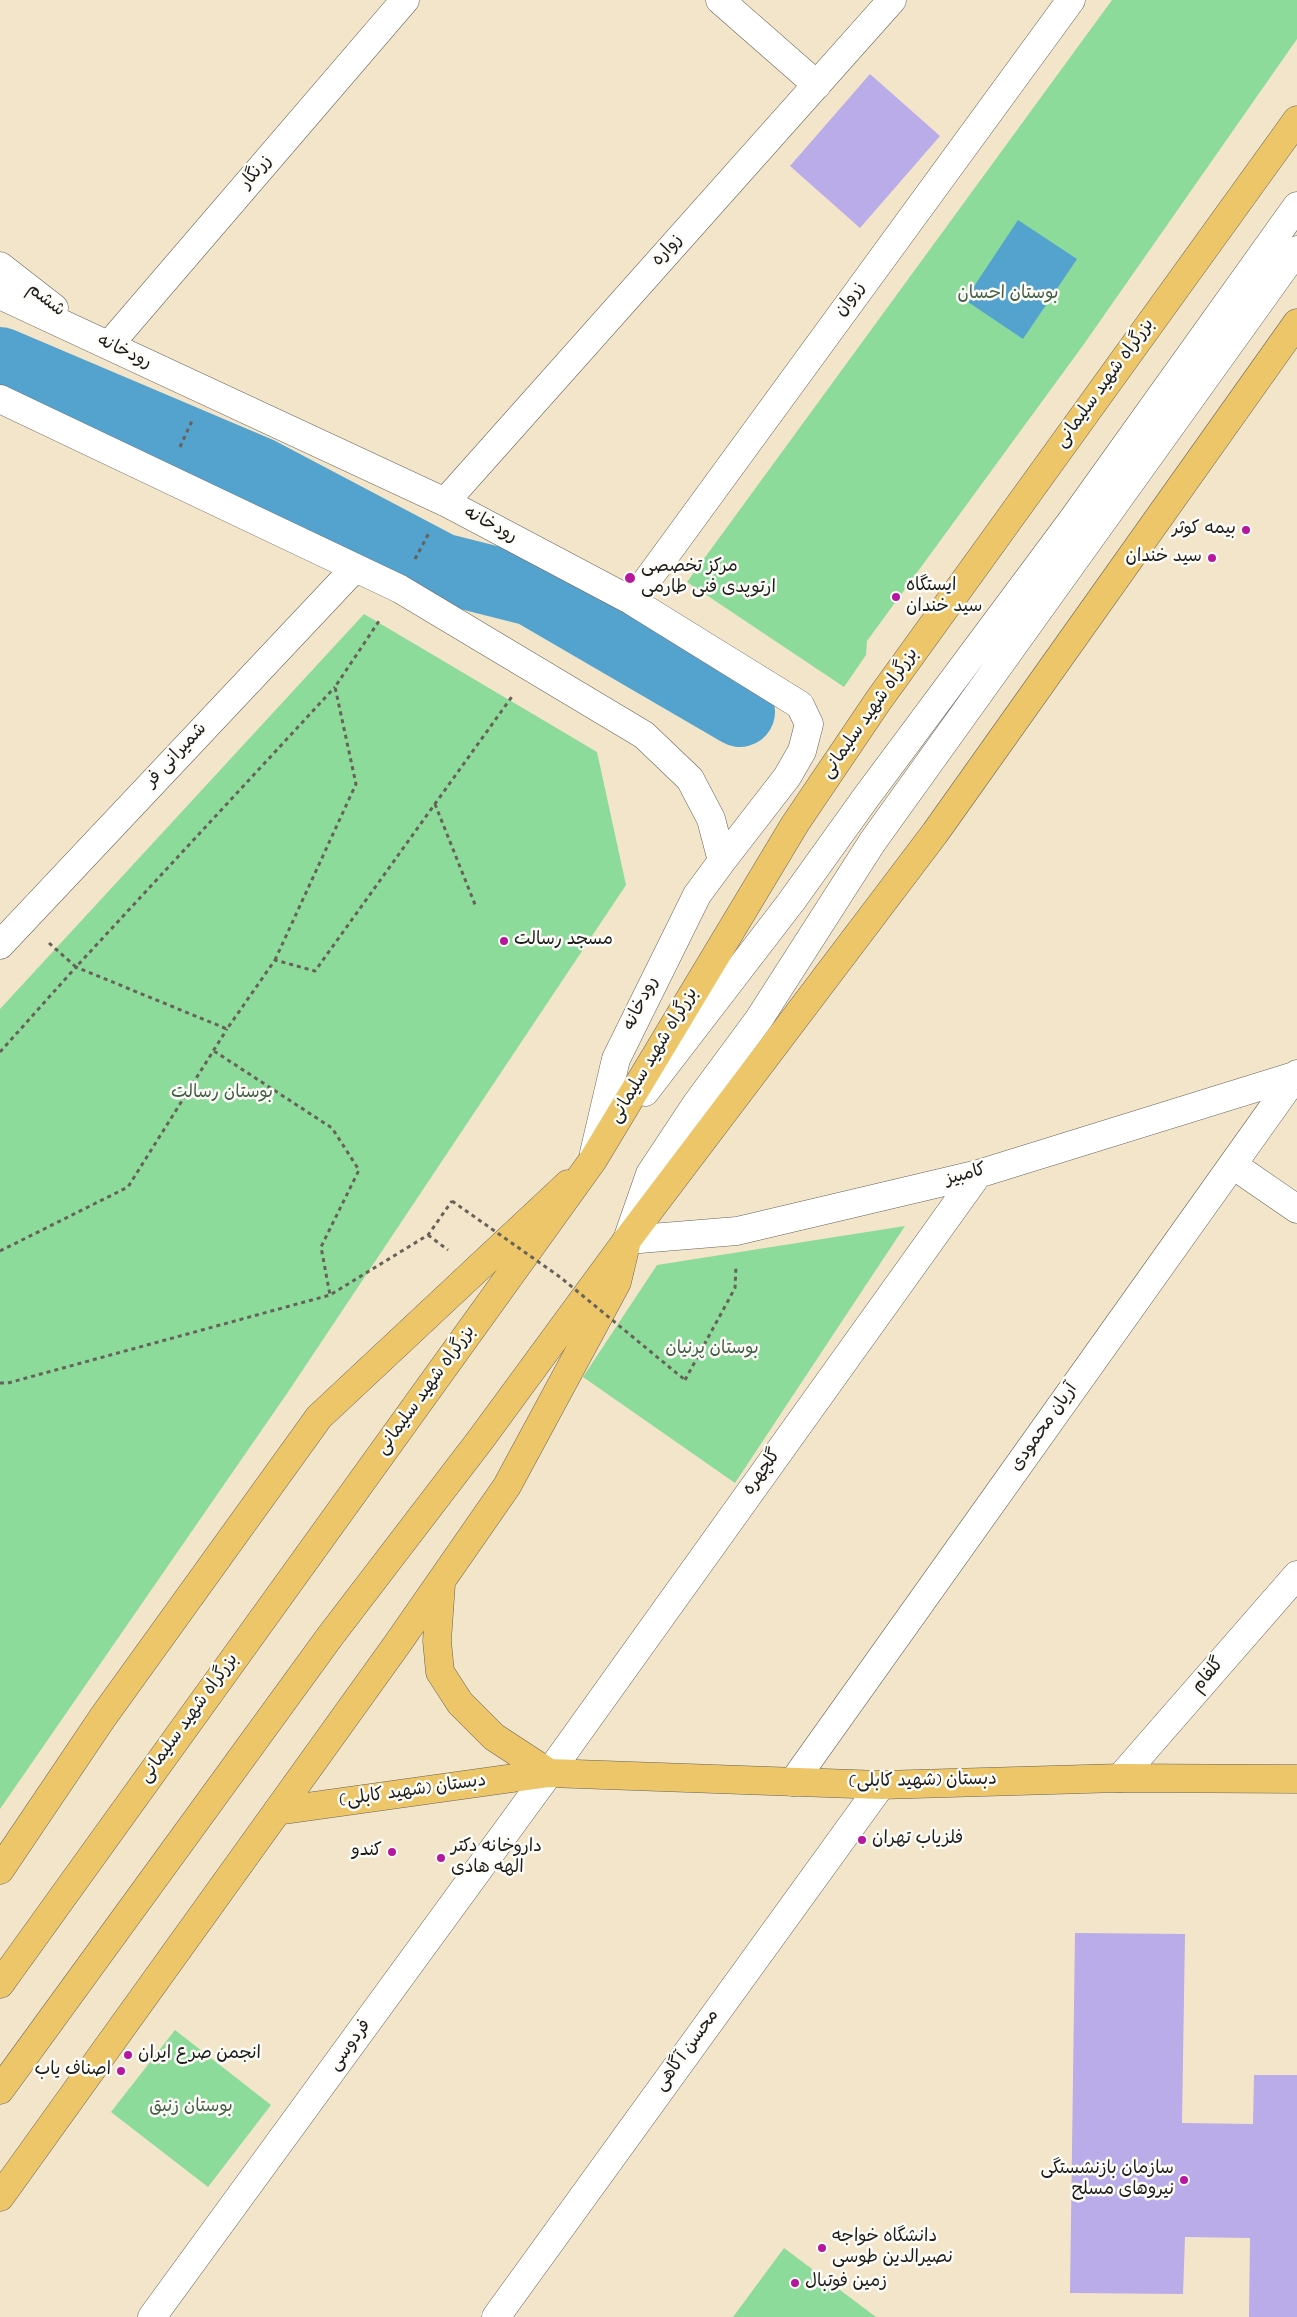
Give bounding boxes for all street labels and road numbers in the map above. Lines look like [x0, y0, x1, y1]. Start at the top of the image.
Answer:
street label: زرنگار [236, 151, 278, 195]
street label: زواره [648, 230, 688, 272]
street label: زروان [831, 278, 871, 322]
street label: ششم [22, 279, 68, 323]
street label: بزرگراه شهید سلیمانی [1052, 315, 1160, 453]
street label: رودخانه [93, 331, 155, 375]
street label: رودخانه [460, 503, 520, 549]
street label: بزرگراه شهید سلیمانی [818, 645, 924, 783]
street label: شمیرانی فر [142, 719, 212, 793]
street label: رودخانه [620, 974, 664, 1034]
street label: بزرگراه شهید سلیمانی [606, 984, 704, 1128]
street label: کامبیز [943, 1160, 989, 1192]
street label: بزرگراه شهید سلیمانی [373, 1322, 481, 1460]
street label: آریان محمودی [1007, 1380, 1083, 1476]
street label: گلچهره [739, 1446, 787, 1500]
street label: بزرگراه شهید سلیمانی [136, 1650, 244, 1788]
street label: گلفام [1188, 1654, 1230, 1698]
street label: دبستان (شهید کابلی) [849, 1770, 997, 1794]
street label: دبستان (شهید کابلی) [338, 1771, 488, 1813]
street label: محسن آگاهی [651, 2006, 725, 2096]
street label: فردوسی [325, 2016, 377, 2076]

